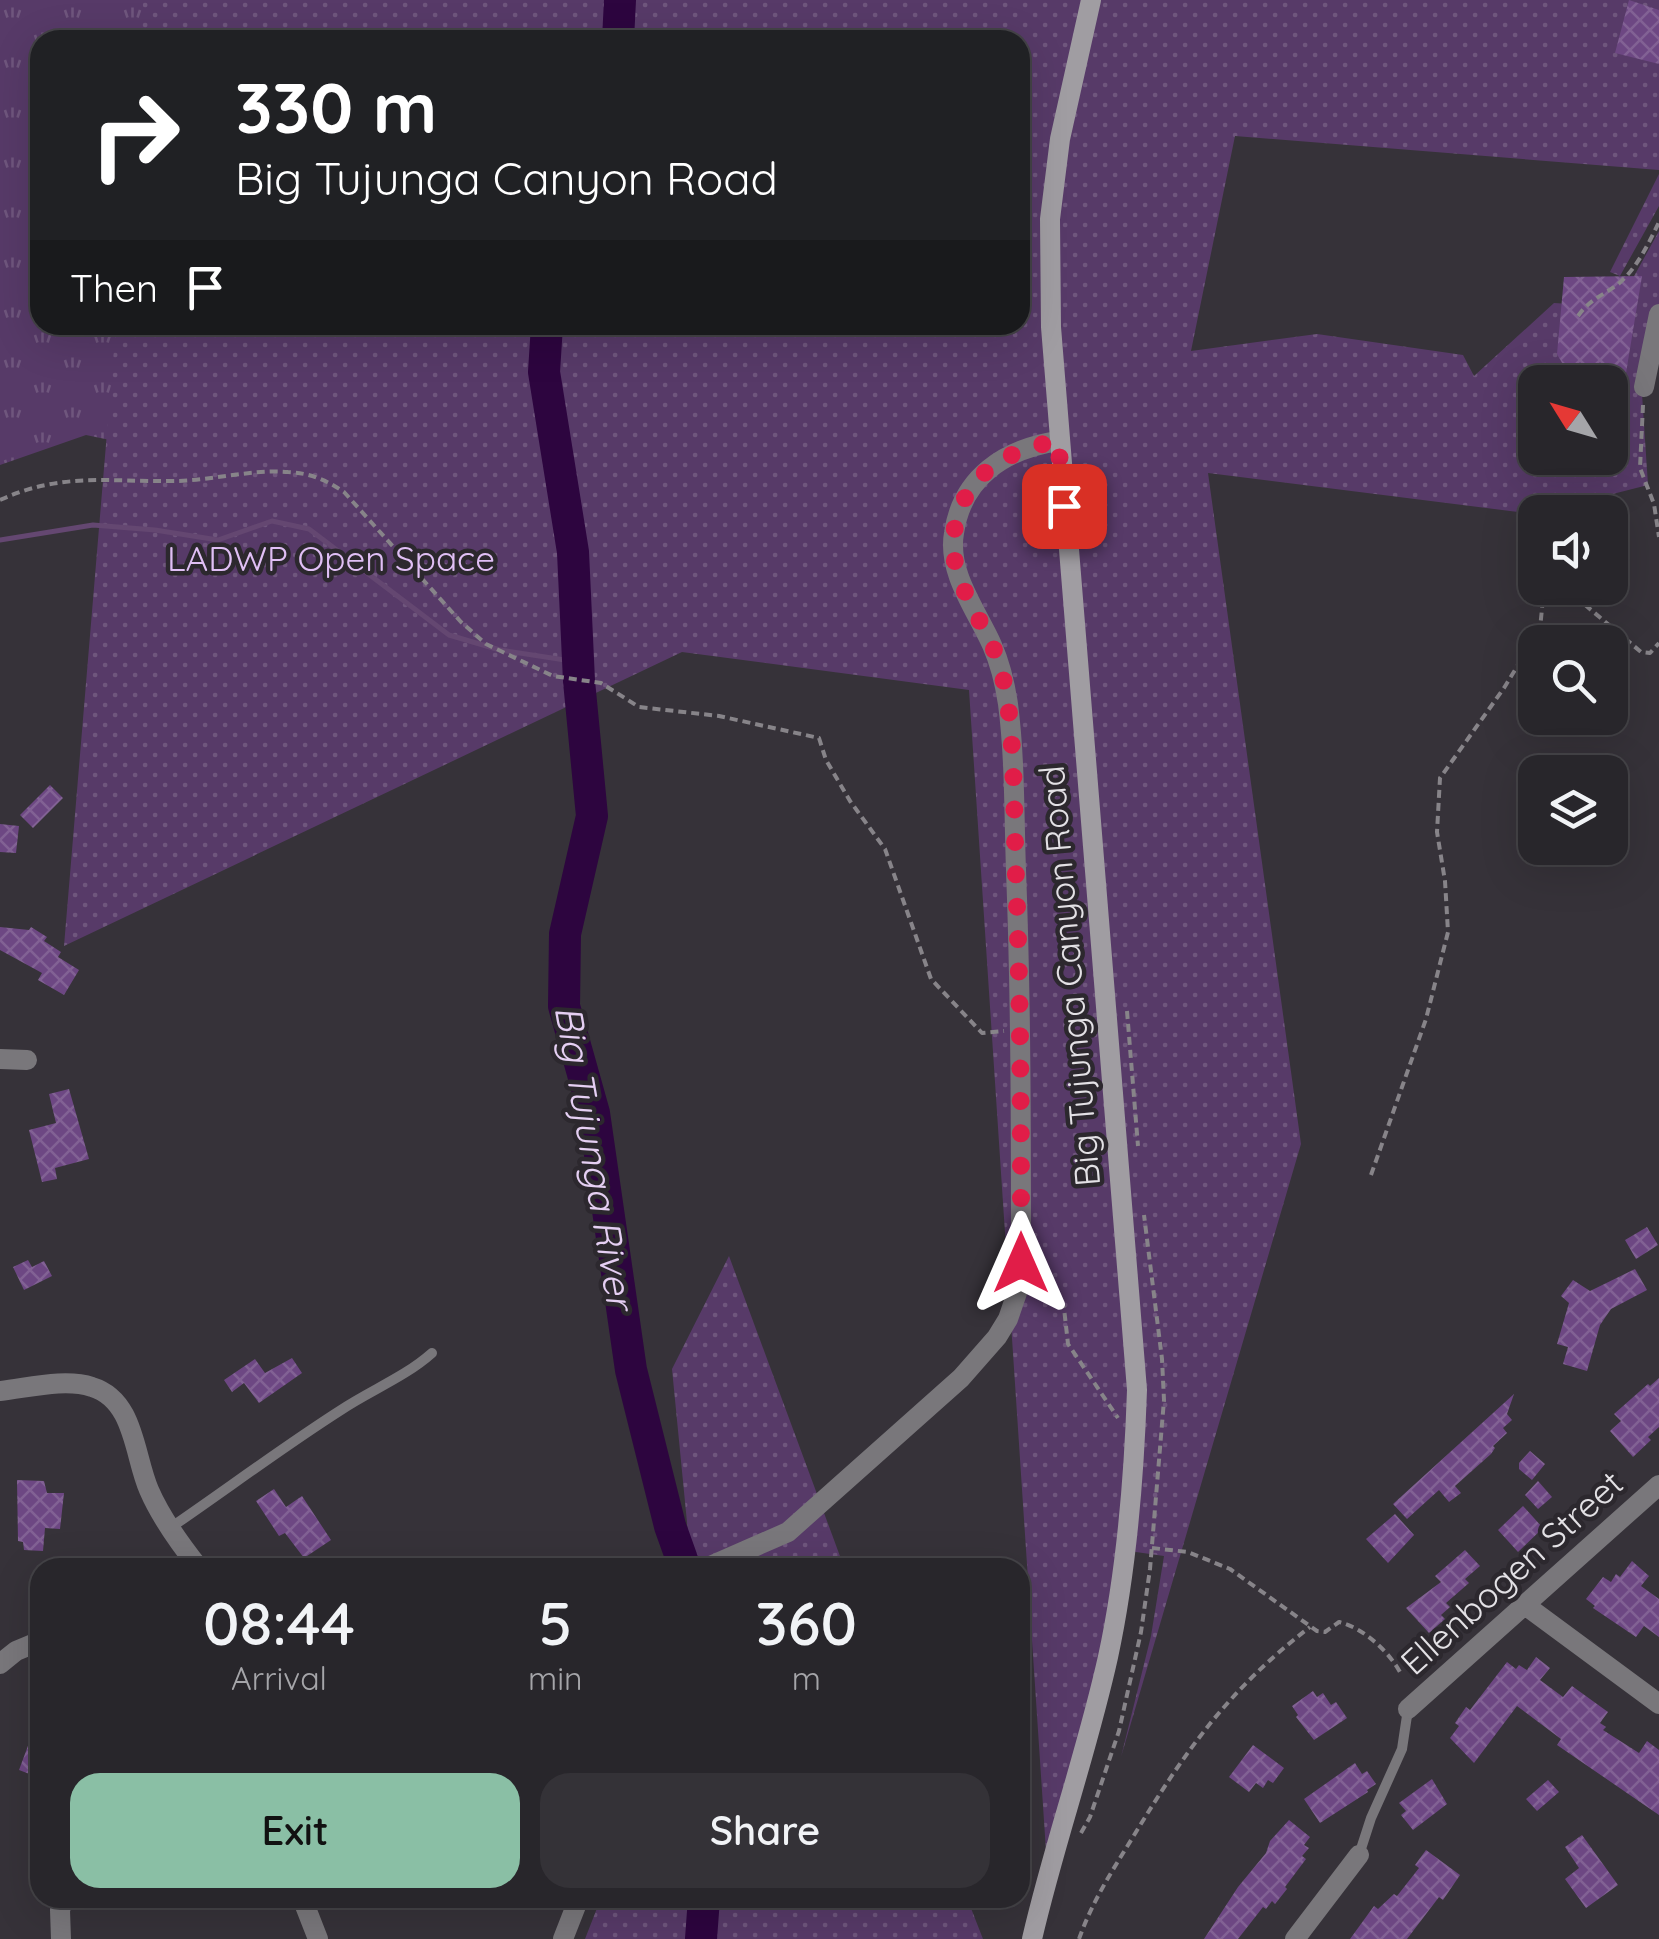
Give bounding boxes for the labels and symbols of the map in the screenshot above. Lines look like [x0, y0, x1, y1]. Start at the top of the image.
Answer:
north arrow [1518, 365, 1628, 475]
pin [1022, 464, 1107, 549]
park label: LADWP Open Space [167, 536, 495, 580]
street label: Big Tujunga Canyon Road [1029, 764, 1109, 1188]
water label: Big Tujunga River [545, 1001, 646, 1317]
position arrow [969, 1211, 1073, 1315]
street label: Ellenbogen Street [1391, 1461, 1632, 1684]

